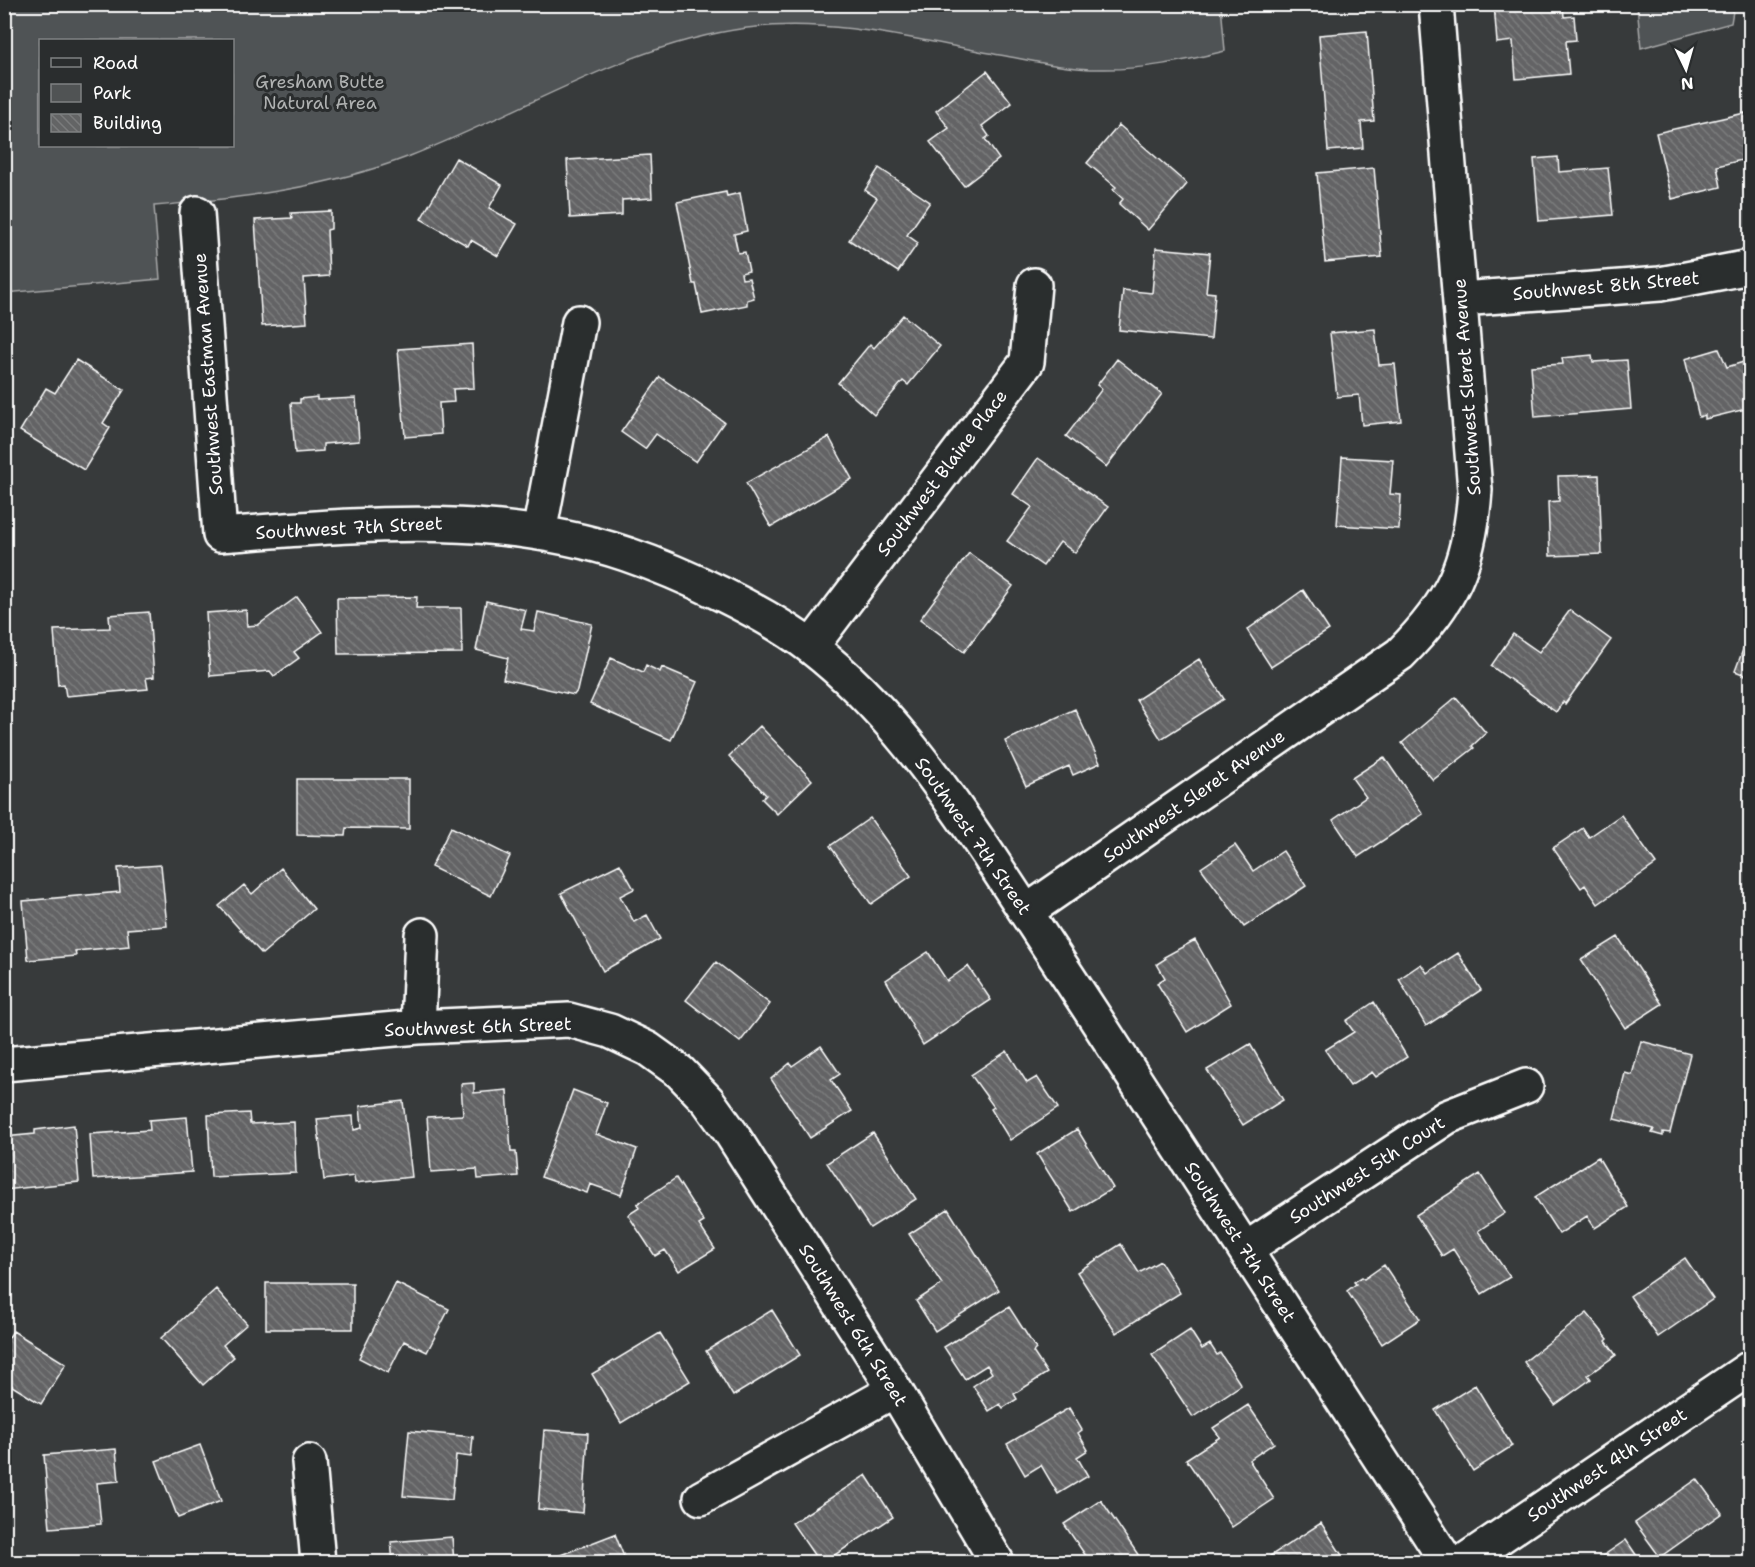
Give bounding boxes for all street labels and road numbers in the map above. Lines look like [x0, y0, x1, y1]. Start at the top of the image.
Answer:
street label: Southwest Eastman Avenue [188, 252, 228, 496]
street label: Southwest 8th Street [1512, 266, 1701, 306]
street label: Southwest Sleret Avenue [1447, 278, 1487, 496]
street label: Southwest Blaine Place [871, 385, 1013, 561]
street label: Southwest 7th Street [255, 511, 443, 545]
street label: Southwest Sleret Avenue [1098, 724, 1290, 868]
street label: Southwest 7th Street [909, 752, 1037, 920]
street label: Southwest 6th Street [384, 1012, 572, 1042]
street label: Southwest 5th Court [1285, 1111, 1450, 1229]
street label: Southwest 7th Street [1179, 1157, 1301, 1327]
street label: Southwest 6th Street [793, 1239, 913, 1411]
street label: Southwest 4th Street [1522, 1402, 1692, 1527]

